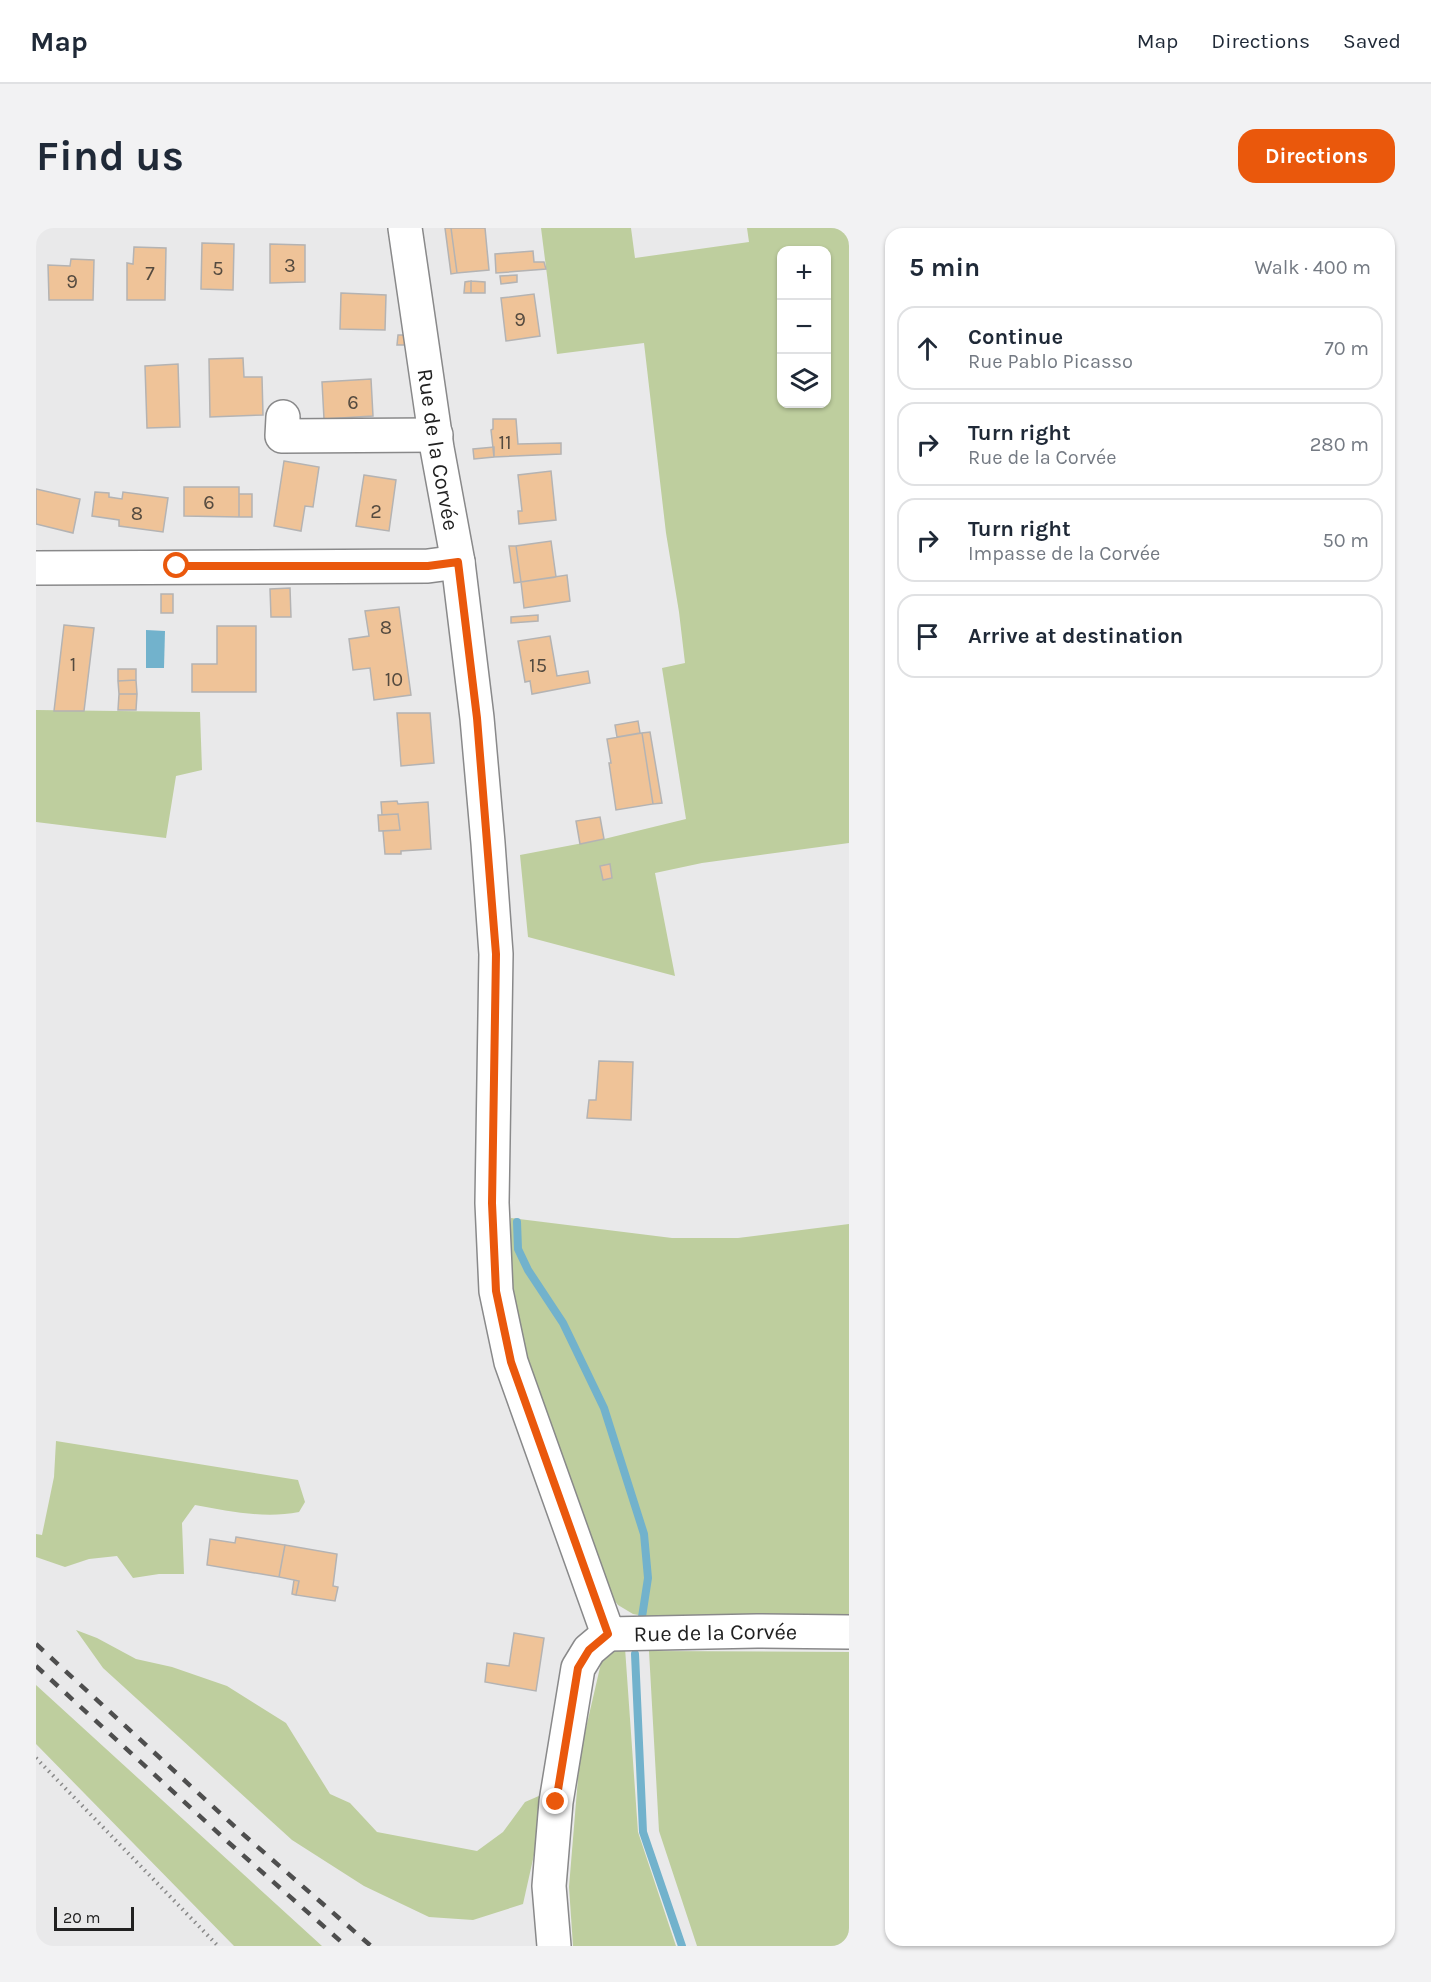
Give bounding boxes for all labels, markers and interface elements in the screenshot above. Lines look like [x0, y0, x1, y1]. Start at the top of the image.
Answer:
text: Map [30, 25, 88, 58]
text: Map [1137, 29, 1178, 53]
text: Directions [1211, 29, 1310, 53]
text: Saved [1343, 29, 1401, 53]
button: Directions [1238, 129, 1395, 183]
text: Find us [36, 131, 184, 181]
map controls [777, 246, 831, 408]
button: + [777, 246, 831, 300]
text: 5 min [909, 252, 980, 283]
house number: 3 [284, 254, 296, 277]
text: Walk · 400 m [1254, 256, 1371, 279]
house number: 5 [212, 257, 224, 280]
house number: 7 [145, 262, 155, 285]
house number: 9 [66, 270, 78, 293]
button: − [777, 300, 831, 354]
house number: 9 [514, 308, 526, 331]
text: Continue [968, 324, 1063, 350]
icon: ahead [911, 332, 944, 365]
text: 70 m [1324, 337, 1369, 360]
text: Rue Pablo Picasso [968, 350, 1133, 373]
button: layers [777, 354, 831, 408]
street label: Rue de la Corvée [412, 367, 464, 533]
house number: 6 [347, 391, 359, 414]
text: Turn right [968, 420, 1071, 446]
icon: right [911, 428, 944, 461]
house number: 11 [498, 431, 512, 454]
text: 280 m [1310, 433, 1369, 456]
text: Rue de la Corvée [968, 446, 1117, 469]
house number: 6 [203, 491, 215, 514]
house number: 2 [370, 500, 382, 523]
house number: 8 [131, 502, 143, 525]
text: Turn right [968, 516, 1071, 542]
icon: right [911, 524, 944, 557]
text: 50 m [1322, 529, 1369, 552]
text: Impasse de la Corvée [968, 542, 1160, 565]
route start [163, 552, 189, 578]
house number: 8 [380, 616, 392, 639]
icon: arrive [911, 620, 944, 653]
text: Arrive at destination [968, 623, 1183, 649]
house number: 1 [70, 653, 76, 676]
house number: 15 [529, 654, 547, 677]
house number: 10 [385, 668, 403, 691]
street label: Rue de la Corvée [633, 1619, 797, 1647]
route end [542, 1788, 568, 1814]
scale bar [54, 1904, 134, 1932]
text: 20 m [63, 1908, 101, 1927]

